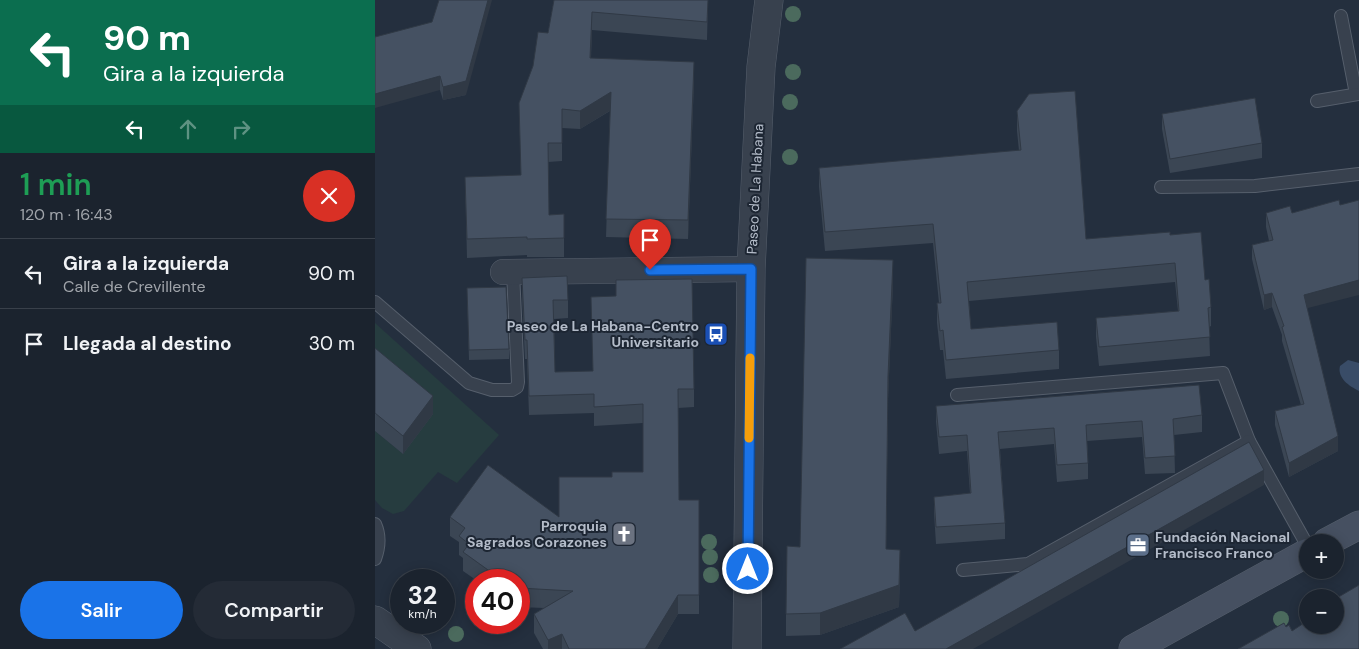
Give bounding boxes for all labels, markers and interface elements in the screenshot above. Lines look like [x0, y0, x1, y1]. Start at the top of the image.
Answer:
text: 90 m [103, 15, 191, 61]
icon: left [20, 20, 85, 85]
text: Gira a la izquierda [103, 59, 284, 88]
icon: left [121, 115, 149, 143]
icon: ahead [174, 115, 202, 143]
icon: right [227, 115, 255, 143]
street label: Paseo de La Habana [743, 123, 767, 255]
text: 1 min [20, 165, 92, 204]
button: close [303, 170, 355, 222]
text: 120 m · 16:43 [20, 204, 113, 225]
pin [629, 219, 671, 270]
icon: arrive [636, 226, 664, 254]
text: Gira a la izquierda [63, 251, 229, 276]
icon: left [20, 260, 48, 288]
text: 90 m [308, 261, 355, 286]
text: Calle de Crevillente [63, 276, 206, 297]
place label: Paseo de La Habana-Centro Universitario [507, 317, 699, 351]
bus stop icon: Paseo de La Habana-Centro Universitario [703, 321, 729, 347]
icon: arrive [20, 330, 48, 358]
text: Llegada al destino [63, 331, 232, 356]
text: 30 m [309, 331, 355, 356]
place label: Parroquia Sagrados Corazones [467, 517, 607, 551]
church icon: Parroquia Sagrados Corazones [611, 521, 637, 547]
place label: Fundación Nacional Francisco Franco [1155, 528, 1290, 562]
office icon: Fundación Nacional Francisco Franco [1125, 532, 1151, 558]
map controls [1299, 534, 1344, 634]
button: + [1299, 534, 1344, 579]
position arrow [721, 542, 773, 594]
speed limit sign: 40 [465, 569, 530, 634]
text: 32 [408, 579, 437, 612]
button: Salir [20, 581, 183, 639]
button: Compartir [193, 581, 355, 639]
button: − [1299, 589, 1344, 634]
text: km/h [408, 606, 437, 622]

